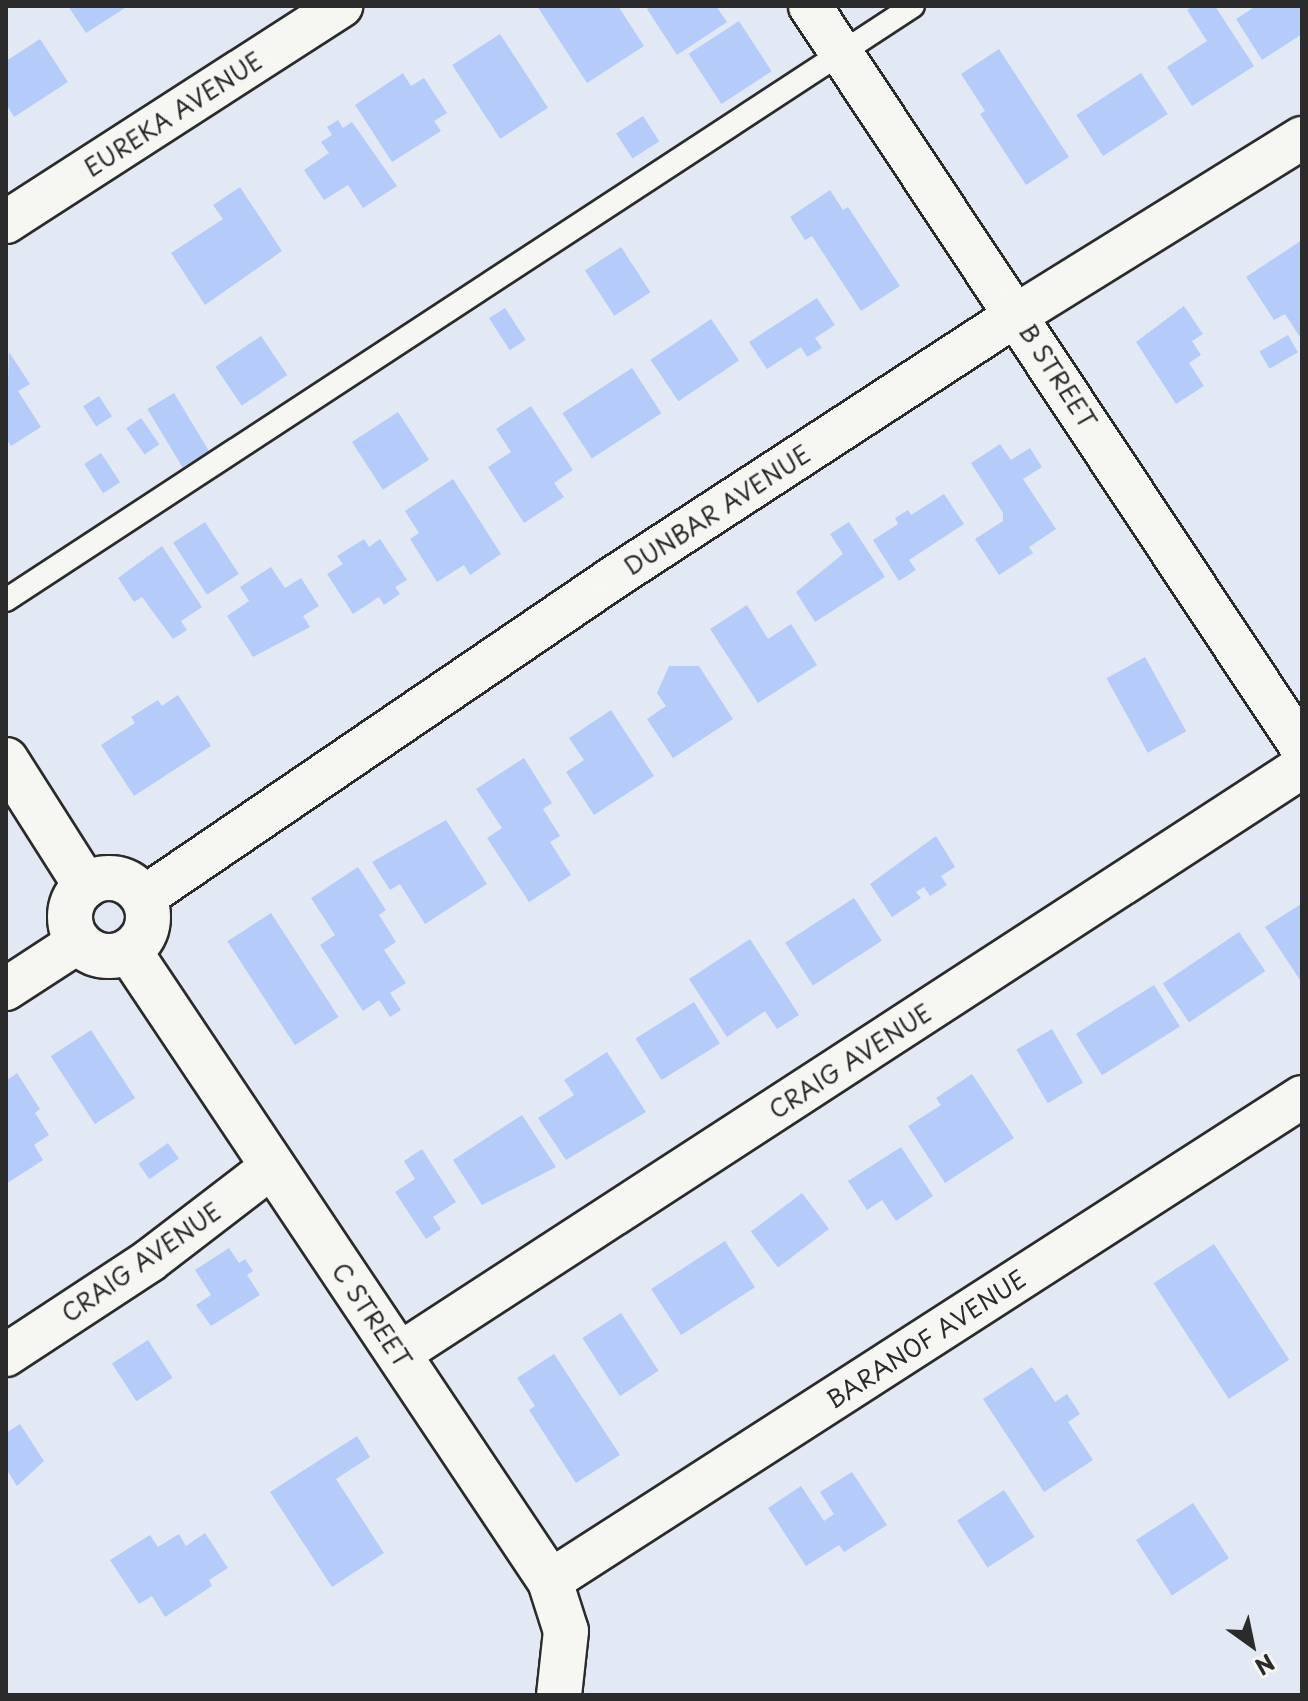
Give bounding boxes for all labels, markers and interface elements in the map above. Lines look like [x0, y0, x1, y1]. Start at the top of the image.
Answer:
street label: EUREKA AVENUE [78, 45, 268, 183]
street label: B STREET [1014, 319, 1102, 433]
street label: DUNBAR AVENUE [619, 439, 815, 581]
street label: CRAIG AVENUE [763, 998, 937, 1124]
street label: CRAIG AVENUE [56, 1196, 226, 1328]
street label: C STREET [326, 1257, 418, 1373]
street label: BARANOF AVENUE [821, 1264, 1031, 1414]
north arrow [1212, 1605, 1292, 1685]
text: N [1249, 1647, 1282, 1684]

